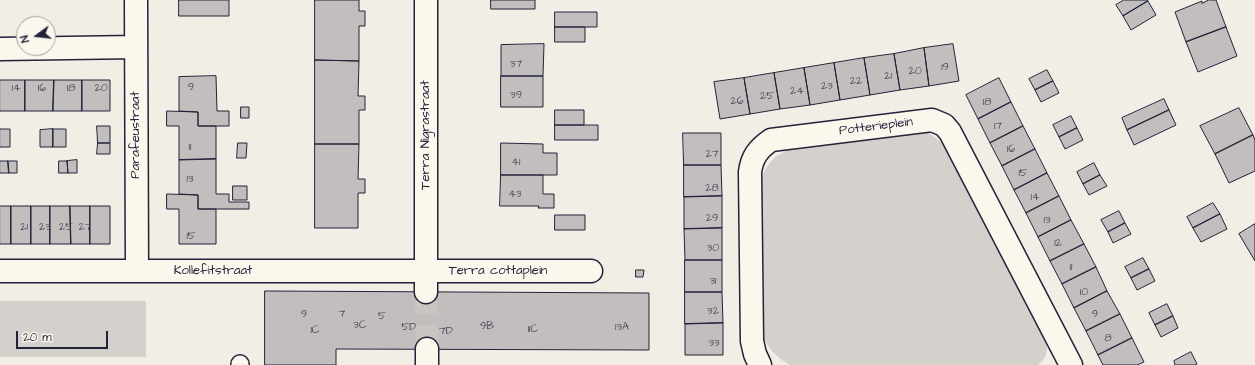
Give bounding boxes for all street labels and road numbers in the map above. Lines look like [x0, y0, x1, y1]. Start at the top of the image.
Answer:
street label: Terra Nigrastraat [418, 80, 434, 190]
street label: Parafeustraat [128, 91, 144, 179]
street label: Potterieplein [838, 115, 914, 139]
street label: Kollefitstraat [174, 263, 252, 279]
street label: Terra cottaplein [449, 263, 547, 279]

